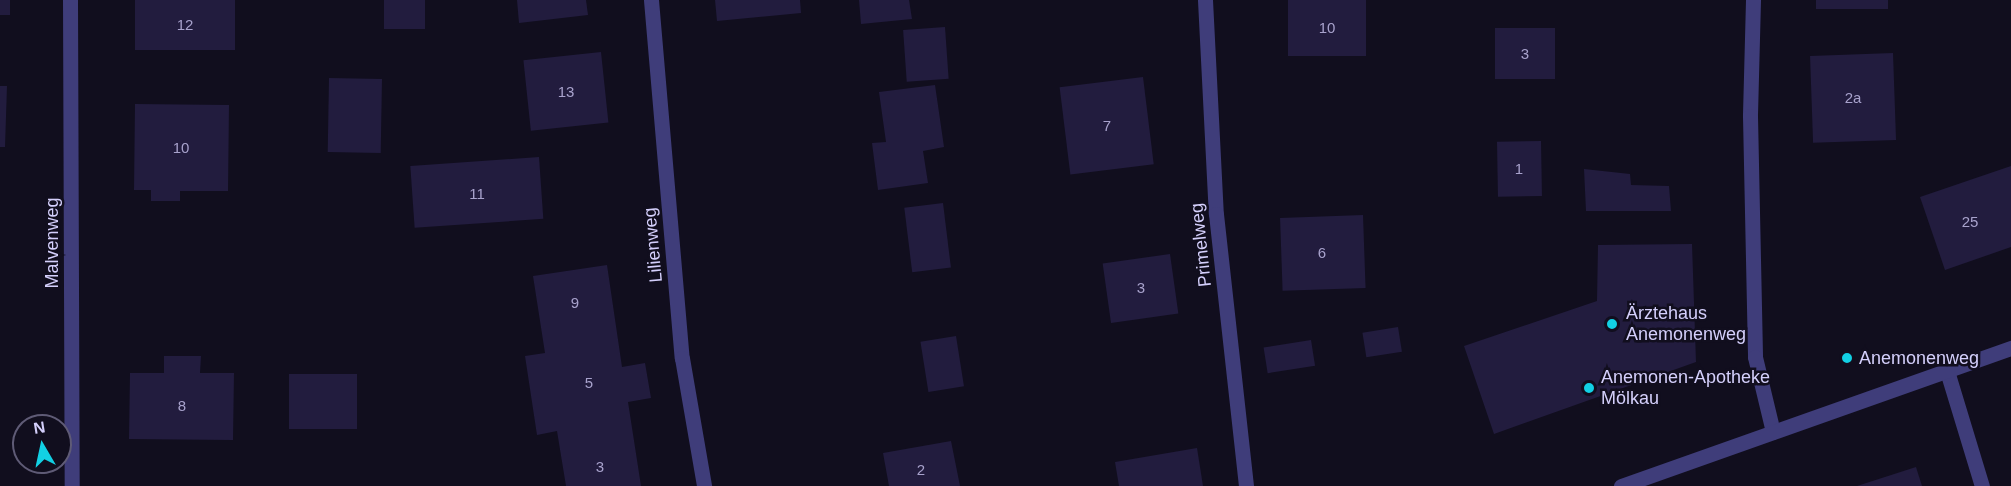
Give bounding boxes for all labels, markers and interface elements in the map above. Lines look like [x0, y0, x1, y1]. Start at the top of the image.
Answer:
house number: 12 [177, 16, 193, 34]
house number: 10 [1319, 19, 1335, 37]
house number: 3 [1521, 45, 1529, 63]
house number: 13 [558, 83, 574, 101]
house number: 2a [1845, 89, 1861, 107]
house number: 7 [1103, 117, 1111, 135]
house number: 10 [173, 139, 189, 157]
house number: 1 [1515, 160, 1523, 178]
house number: 11 [469, 185, 485, 203]
street label: Malvenweg [41, 197, 63, 289]
street label: Primelweg [1186, 202, 1216, 288]
street label: Lilienweg [639, 207, 667, 283]
house number: 25 [1962, 213, 1978, 231]
house number: 6 [1318, 244, 1326, 262]
house number: 3 [1137, 279, 1145, 297]
house number: 9 [571, 294, 579, 312]
place label: Ärztehaus Anemonenweg [1626, 303, 1746, 346]
marker: Ärztehaus Anemonenweg [1603, 315, 1621, 333]
place label: Anemonenweg [1859, 347, 1979, 369]
marker: Anemonenweg [1840, 351, 1854, 365]
place label: Anemonen-Apotheke Mölkau [1601, 367, 1770, 410]
house number: 5 [585, 374, 593, 392]
marker: Anemonen-Apotheke Mölkau [1582, 381, 1596, 395]
house number: 8 [178, 397, 186, 415]
north arrow [12, 414, 72, 474]
text: N [32, 418, 46, 437]
house number: 3 [596, 458, 604, 476]
house number: 2 [917, 461, 925, 479]

